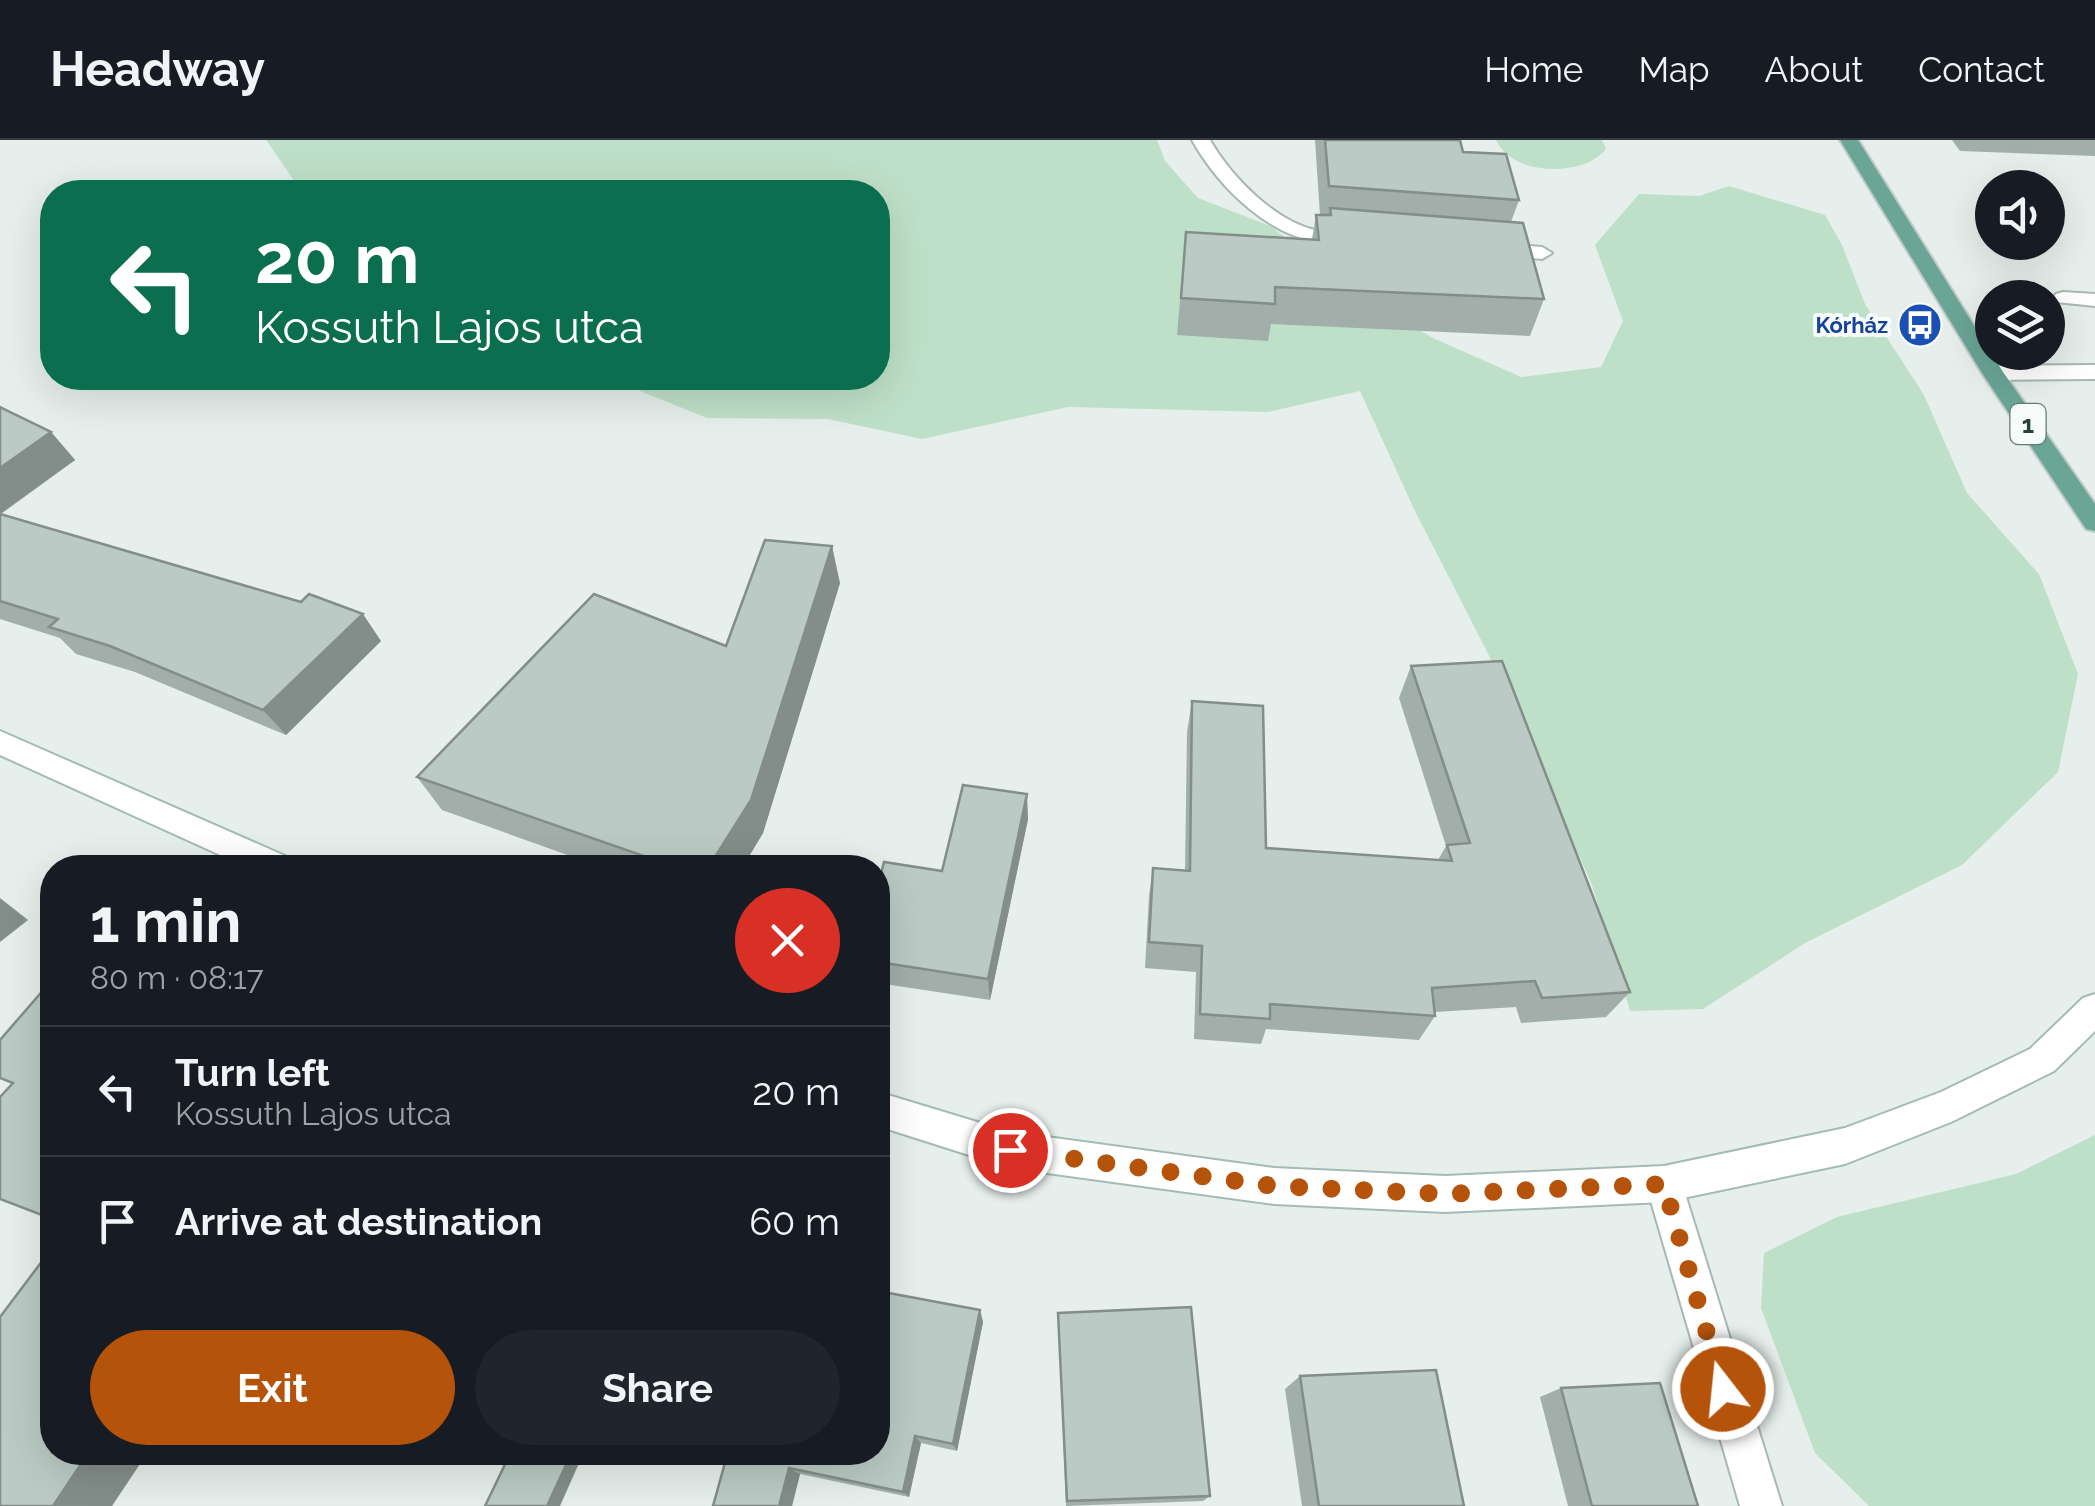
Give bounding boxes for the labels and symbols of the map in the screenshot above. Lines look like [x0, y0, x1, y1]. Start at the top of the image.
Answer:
bus stop icon: Kórház [1897, 302, 1943, 348]
place label: Kórház [1815, 312, 1888, 338]
road number: 1 [2010, 404, 2046, 444]
pin [968, 1108, 1053, 1193]
position arrow [1671, 1337, 1775, 1441]

